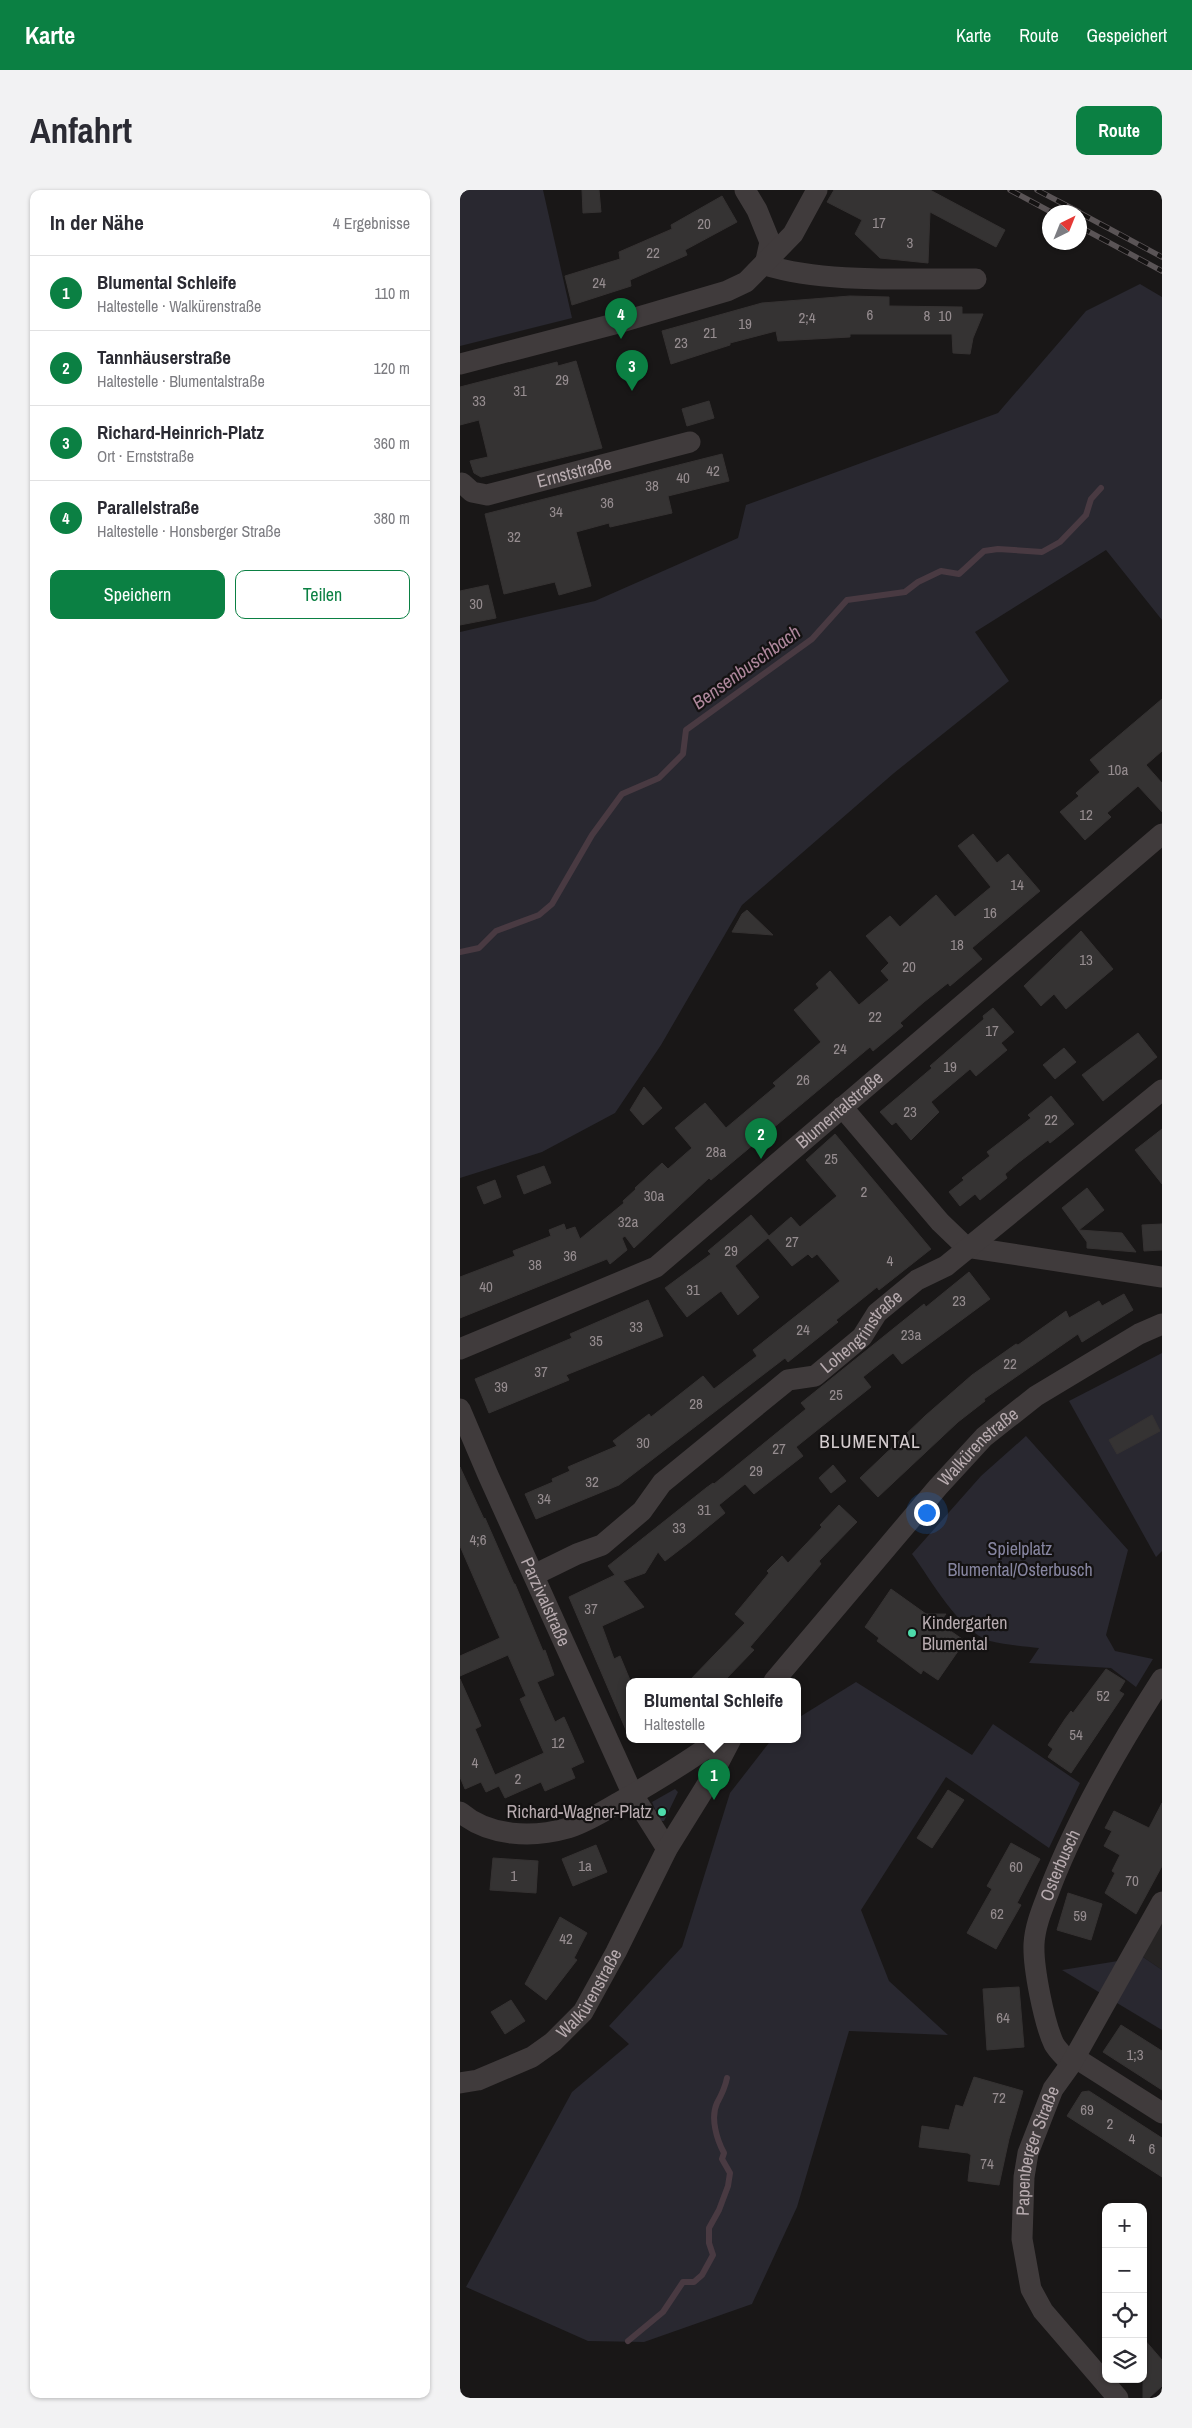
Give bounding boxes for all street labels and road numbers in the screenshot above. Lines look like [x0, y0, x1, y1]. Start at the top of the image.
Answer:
street label: Ernststraße [534, 450, 614, 493]
street label: Blumentalstraße [790, 1065, 888, 1154]
street label: Lohengrinstraße [815, 1284, 907, 1379]
street label: Walkürenstraße [932, 1401, 1024, 1491]
street label: Parzivalstraße [515, 1553, 577, 1650]
street label: Osterbusch [1033, 1825, 1086, 1905]
street label: Walkürenstraße [550, 1944, 628, 2044]
street label: Papenberger Straße [1010, 2082, 1065, 2216]

